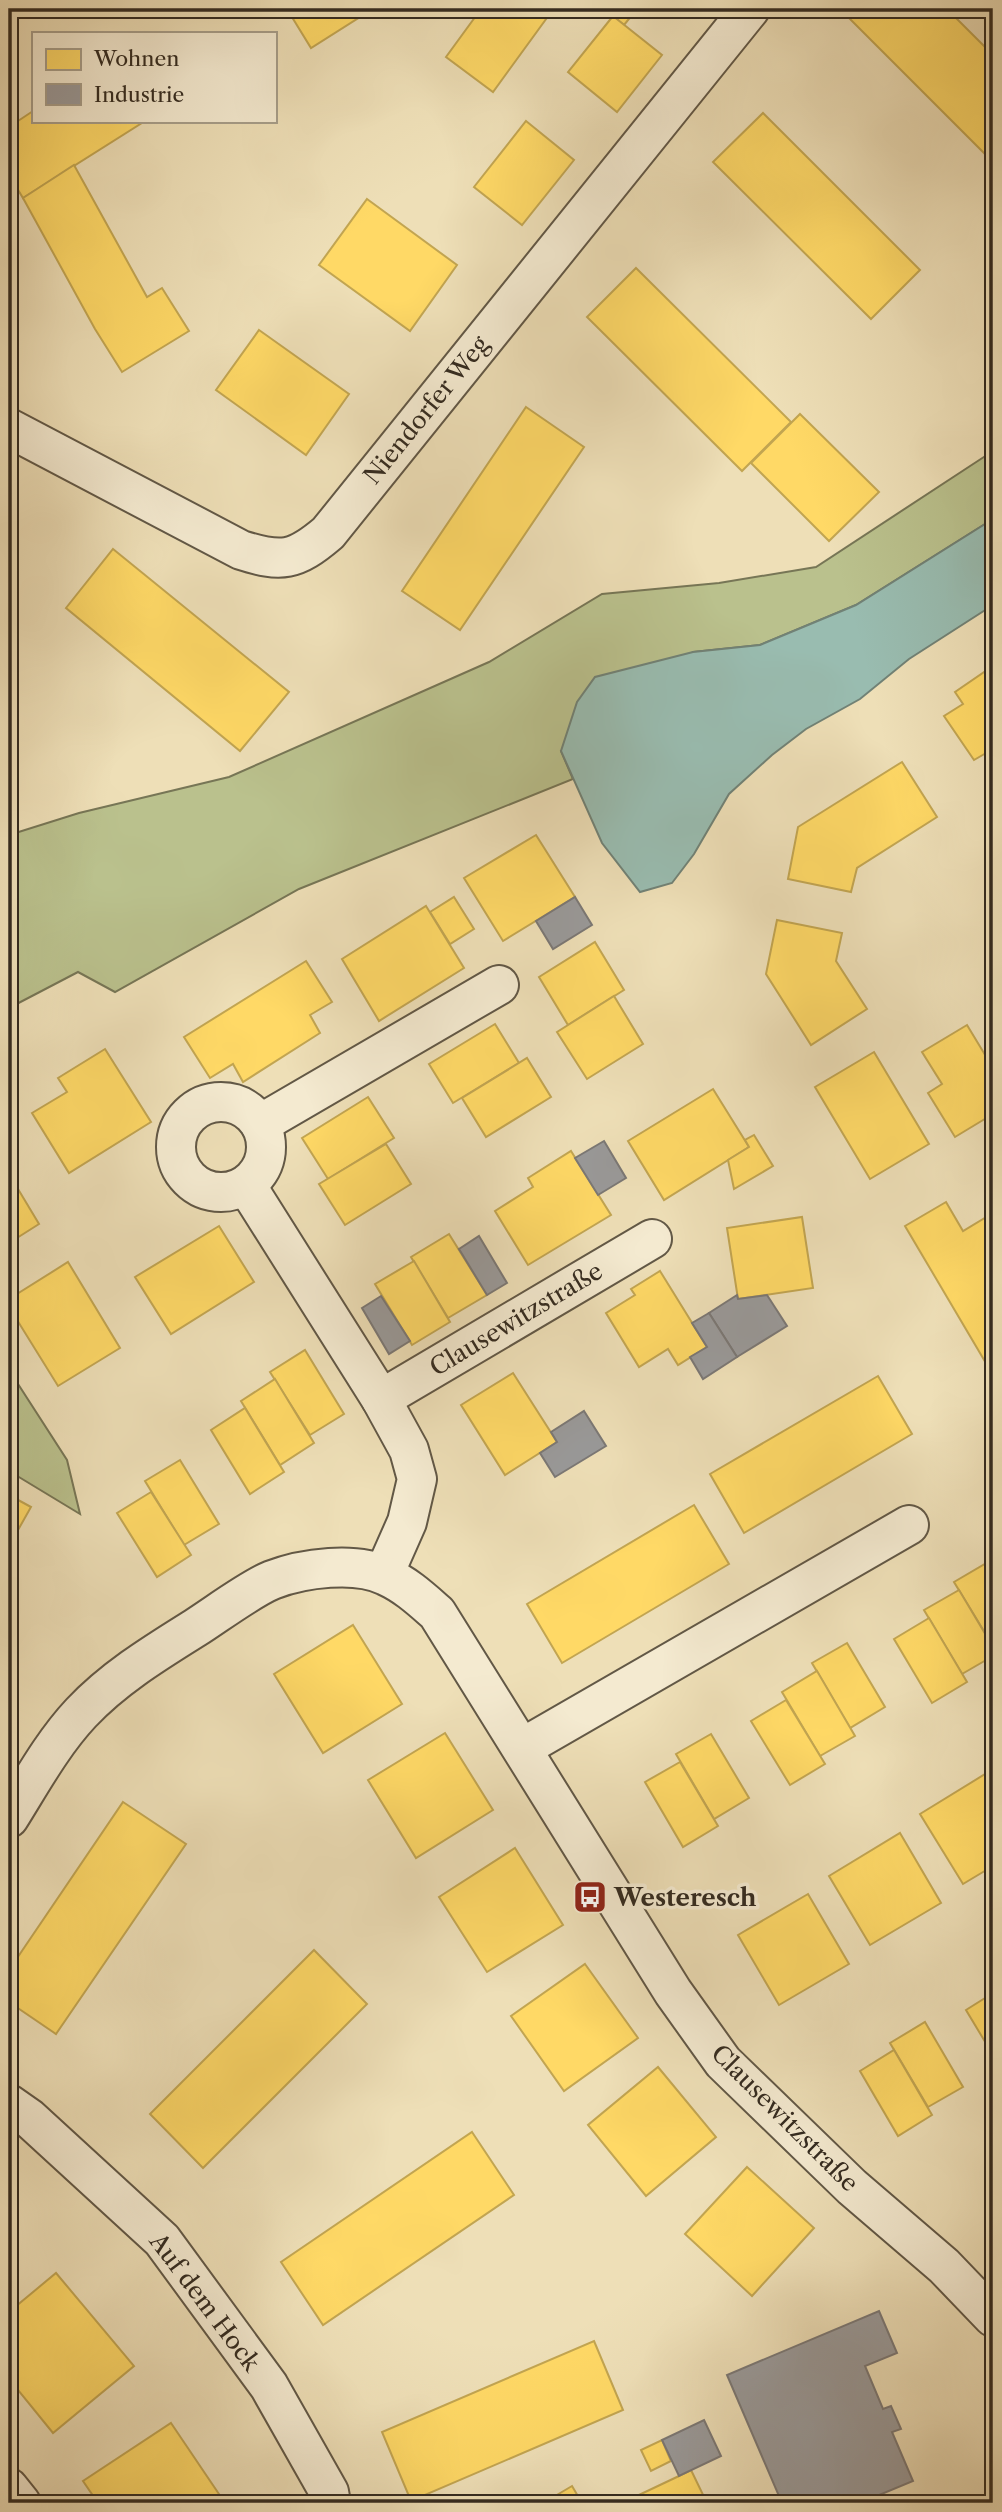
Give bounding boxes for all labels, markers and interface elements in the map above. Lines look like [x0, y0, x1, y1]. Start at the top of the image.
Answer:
legend [32, 32, 276, 122]
text: Wohnen [93, 46, 179, 71]
text: Industrie [94, 82, 184, 107]
street label: Niendorfer Weg [357, 330, 495, 490]
street label: Clausewitzstraße [424, 1256, 608, 1382]
bus stop icon: Westeresch [571, 1878, 609, 1916]
place label: Westeresch [613, 1883, 757, 1912]
street label: Clausewitzstraße [705, 2038, 865, 2198]
street label: Auf dem Hock [143, 2227, 267, 2378]

